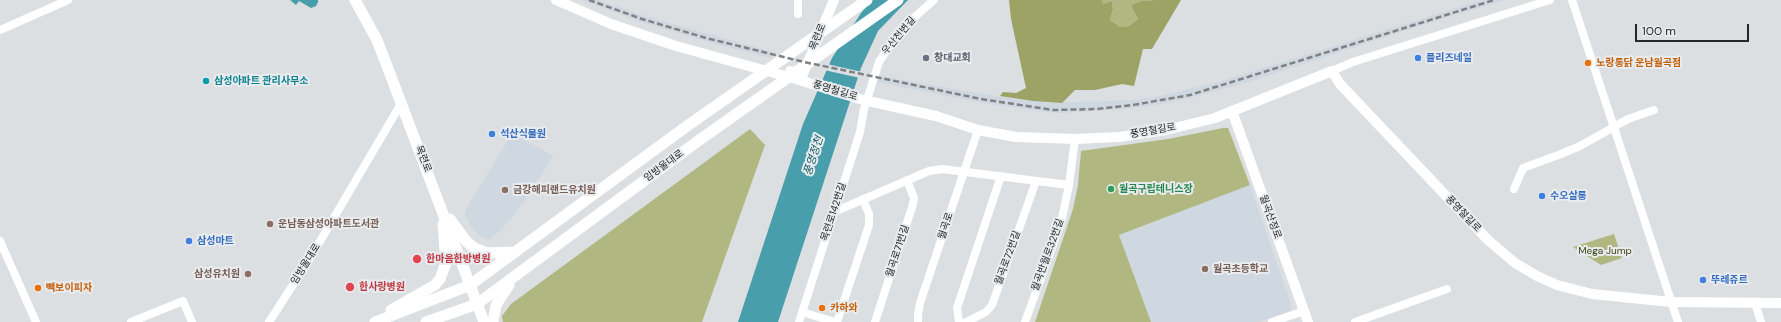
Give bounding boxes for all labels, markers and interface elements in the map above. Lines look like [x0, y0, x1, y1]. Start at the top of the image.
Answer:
street label: 우산천변길 [880, 15, 918, 57]
scale bar [1637, 16, 1751, 42]
street label: 목련로 [807, 22, 829, 52]
text: 100 m [1642, 23, 1676, 39]
place label: 창대교회 [934, 52, 971, 64]
place label: 플리즈네일 [1426, 52, 1472, 64]
marker: 창대교회 [921, 53, 931, 63]
marker: 플리즈네일 [1413, 53, 1423, 63]
place label: 노랑통닭 운남월곡점 [1596, 57, 1681, 69]
marker: 노랑통닭 운남월곡점 [1583, 58, 1593, 68]
place label: 삼성아파트 관리사무소 [214, 75, 308, 87]
marker: 삼성아파트 관리사무소 [201, 76, 211, 86]
street label: 풍영철길로 [811, 79, 859, 103]
street label: 풍영철길로 [1129, 121, 1177, 141]
place label: 석산식물원 [500, 128, 546, 140]
marker: 석산식물원 [487, 129, 497, 139]
water label: 풍영정천 [801, 135, 827, 177]
street label: 목련로 [412, 144, 434, 174]
street label: 임방울대로 [642, 148, 686, 184]
street label: 목련로142번길 [819, 181, 849, 243]
place label: 월곡구립테니스장 [1119, 183, 1193, 195]
place label: 금강해피랜드유치원 [513, 184, 596, 196]
marker: 월곡구립테니스장 [1106, 184, 1116, 194]
marker: 금강해피랜드유치원 [500, 185, 510, 195]
place label: 수오살롱 [1550, 190, 1587, 202]
marker: 수오살롱 [1537, 191, 1547, 201]
street label: 월곡산정로 [1256, 193, 1284, 241]
street label: 풍영철길로 [1443, 193, 1483, 235]
street label: 월곡로 [936, 211, 956, 241]
street label: 월곡반월로32번길 [1029, 217, 1067, 293]
place label: 운남동삼성아파트도서관 [278, 218, 379, 230]
marker: 운남동삼성아파트도서관 [265, 219, 275, 229]
street label: 월곡로71번길 [884, 223, 912, 279]
street label: 월곡로72번길 [993, 229, 1023, 287]
place label: 삼성마트 [197, 235, 234, 247]
marker: 삼성마트 [184, 236, 194, 246]
street label: 임방울대로 [289, 241, 323, 287]
park label: Mega Jump [1578, 245, 1632, 257]
marker: 한마음한방병원 [411, 253, 423, 265]
place label: 한마음한방병원 [426, 253, 490, 265]
place label: 월곡초등학교 [1213, 263, 1268, 275]
marker: 월곡초등학교 [1200, 264, 1210, 274]
place label: 삼성유치원 [194, 268, 240, 280]
marker: 삼성유치원 [243, 269, 253, 279]
place label: 뚜레쥬르 [1711, 274, 1748, 286]
marker: 뚜레쥬르 [1698, 275, 1708, 285]
marker: 한사랑병원 [344, 281, 356, 293]
place label: 한사랑병원 [359, 281, 405, 293]
place label: 빽보이피자 [46, 282, 92, 294]
marker: 빽보이피자 [33, 283, 43, 293]
place label: 카하와 [830, 302, 858, 314]
marker: 카하와 [817, 303, 827, 313]

